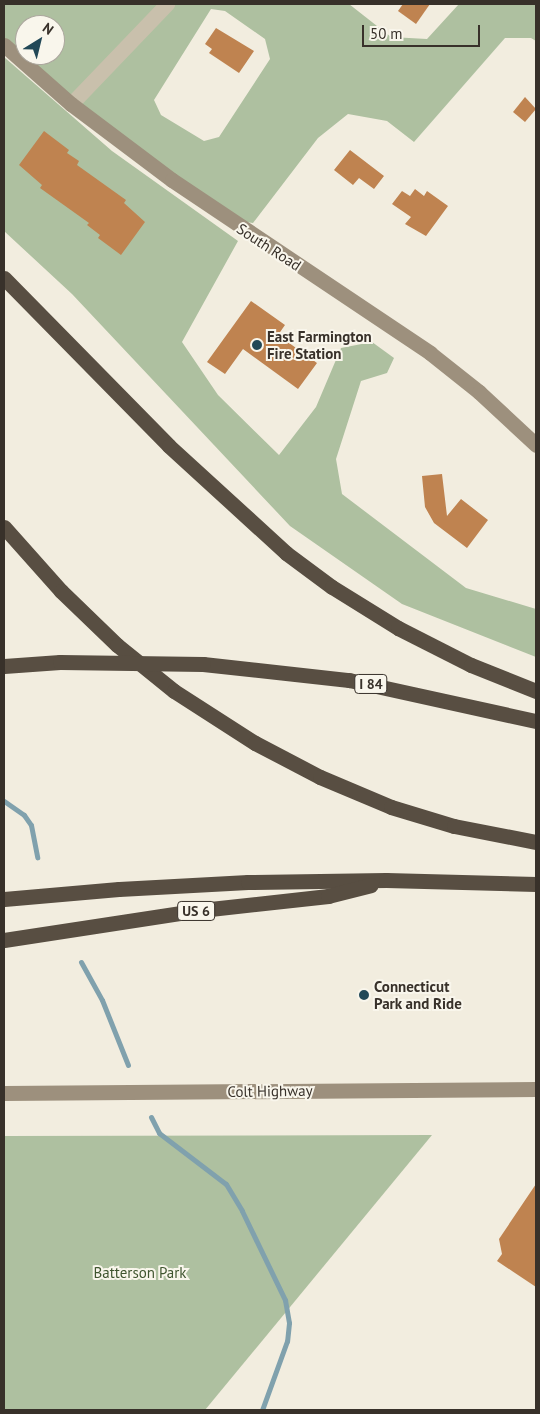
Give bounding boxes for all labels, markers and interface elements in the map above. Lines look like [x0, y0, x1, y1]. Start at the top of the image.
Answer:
north arrow [15, 15, 65, 65]
scale bar [365, 15, 482, 47]
text: N [39, 19, 57, 39]
text: 50 m [370, 24, 403, 43]
street label: South Road [233, 220, 305, 274]
place label: East Farmington Fire Station [267, 327, 372, 362]
marker: East Farmington Fire Station [251, 339, 263, 351]
road number: I 84 [354, 672, 388, 696]
road number: US 6 [176, 899, 216, 922]
place label: Connecticut Park and Ride [374, 977, 462, 1012]
marker: Connecticut Park and Ride [358, 989, 370, 1001]
street label: Colt Highway [227, 1081, 313, 1101]
park label: Batterson Park [93, 1264, 187, 1282]

